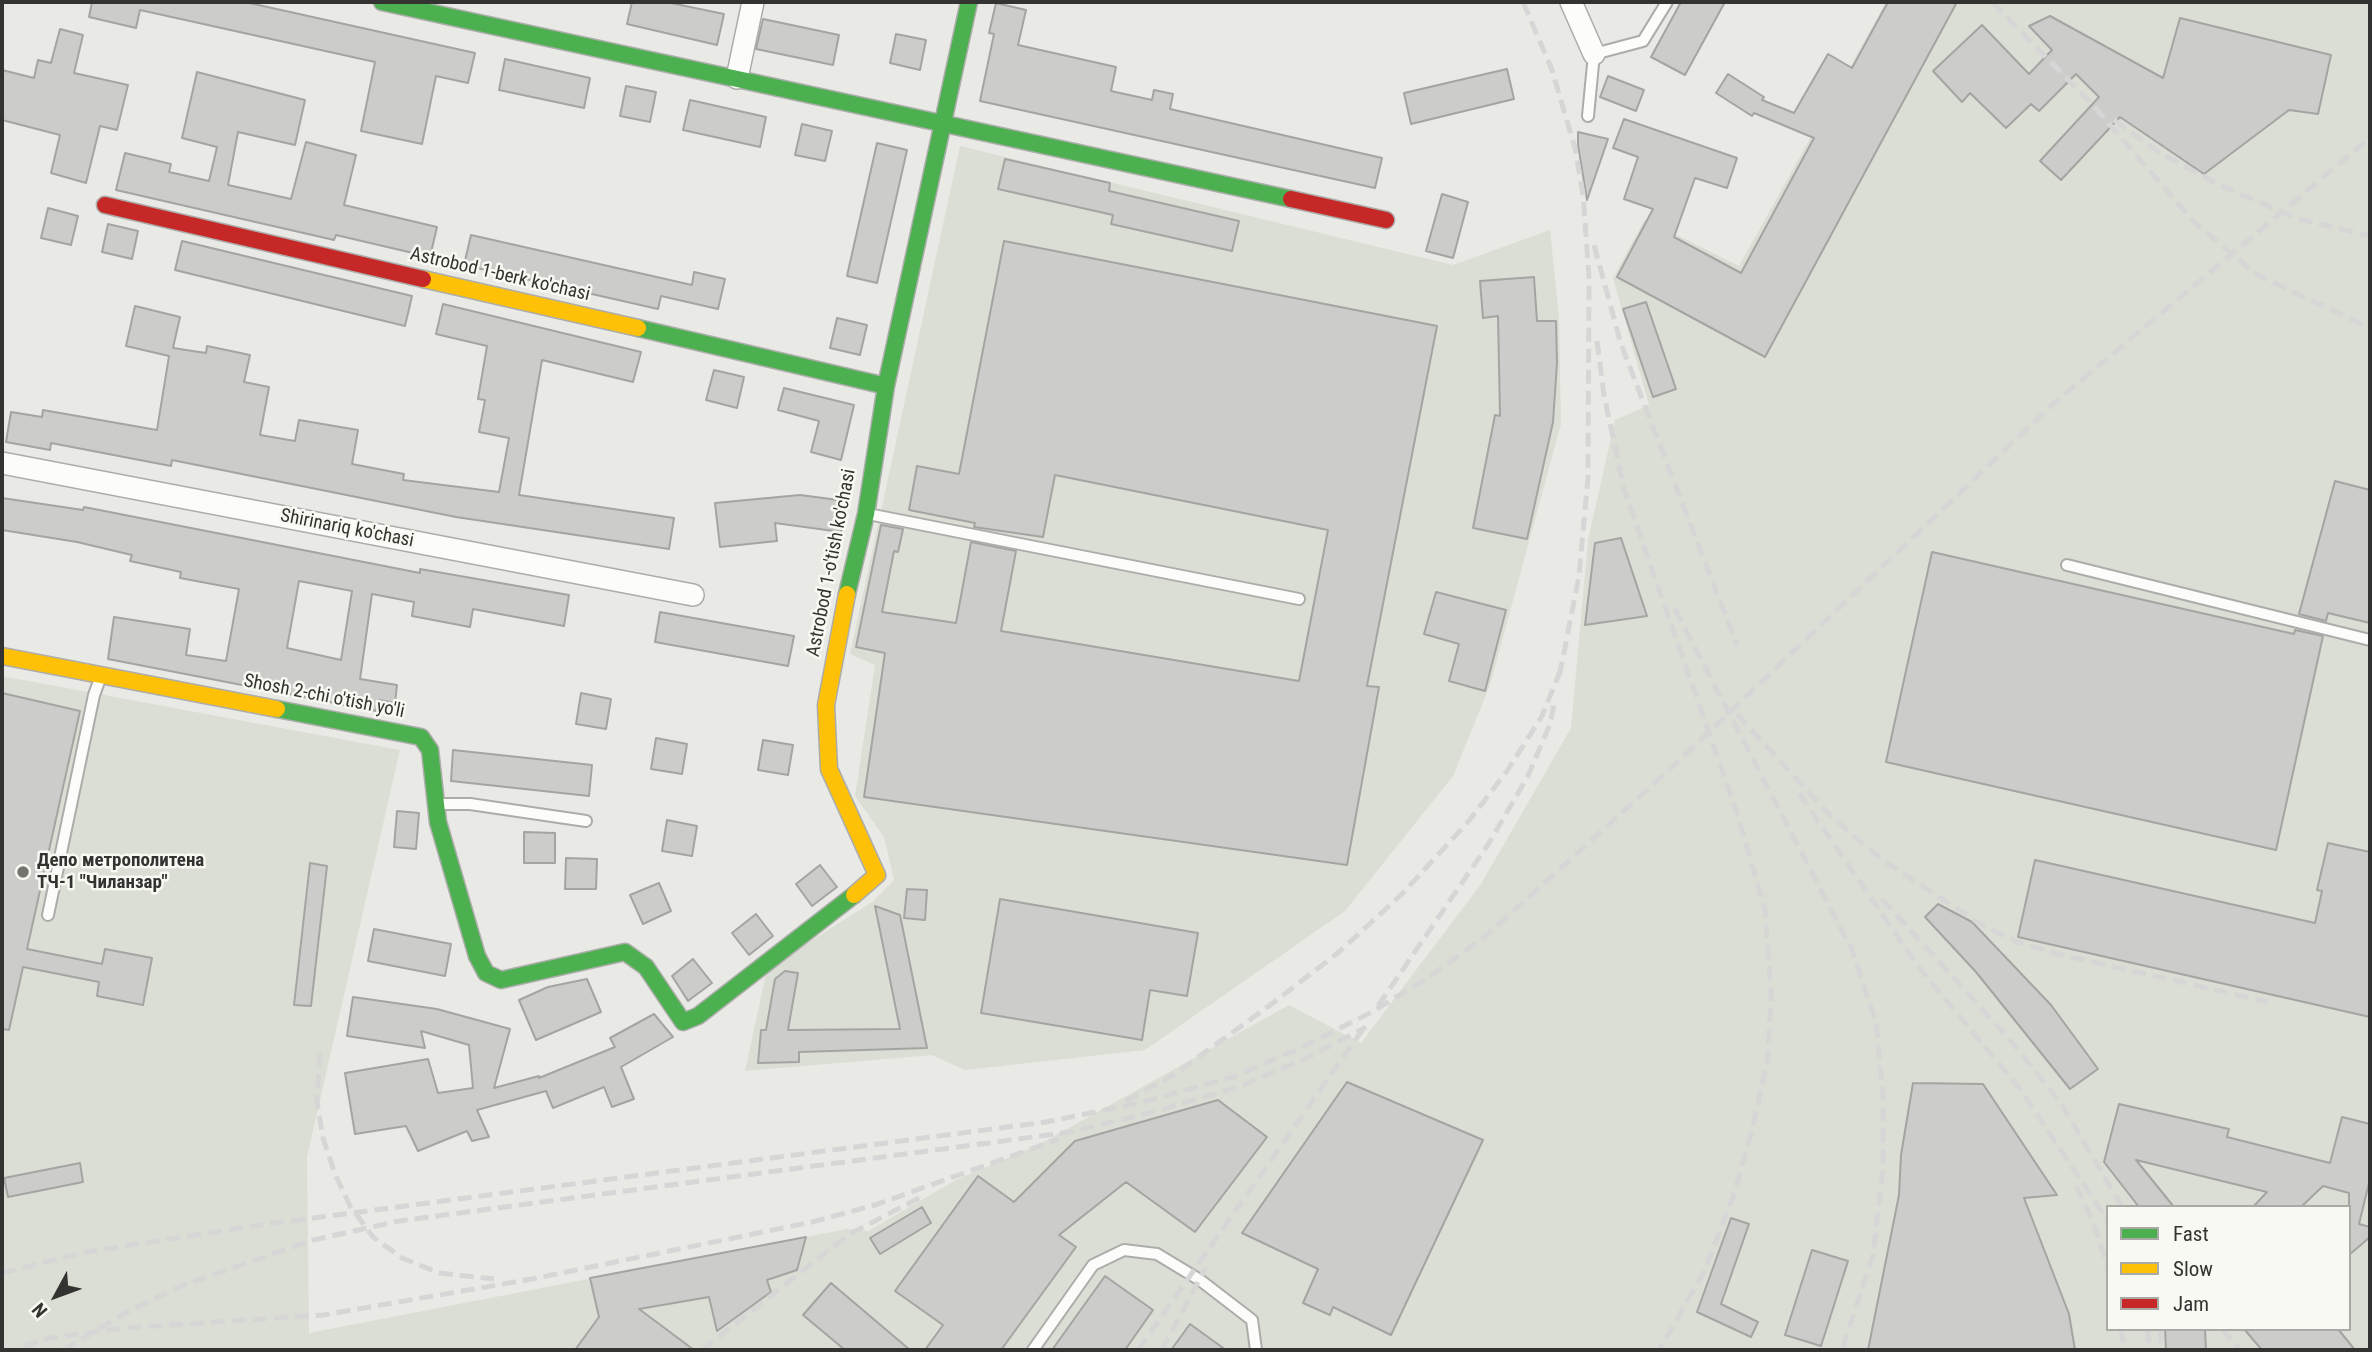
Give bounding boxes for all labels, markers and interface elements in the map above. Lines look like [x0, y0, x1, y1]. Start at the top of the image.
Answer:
street label: Astrobod 1-berk ko'chasi [408, 243, 592, 307]
street label: Astrobod 1-o'tish ko'chasi [803, 467, 861, 659]
street label: Shirinariq ko'chasi [278, 505, 416, 553]
street label: Shosh 2-chi o'tish yo'li [242, 670, 406, 724]
place label: Депо метрополитена ТЧ-1 "Чиланзар" [37, 850, 204, 894]
marker: Депо метрополитена ТЧ-1 "Чиланзар" [15, 864, 31, 880]
legend [2106, 1205, 2351, 1331]
text: Fast [2173, 1222, 2209, 1246]
text: Slow [2173, 1257, 2213, 1281]
north arrow [21, 1261, 91, 1331]
text: Jam [2173, 1292, 2209, 1316]
text: N [27, 1298, 52, 1322]

